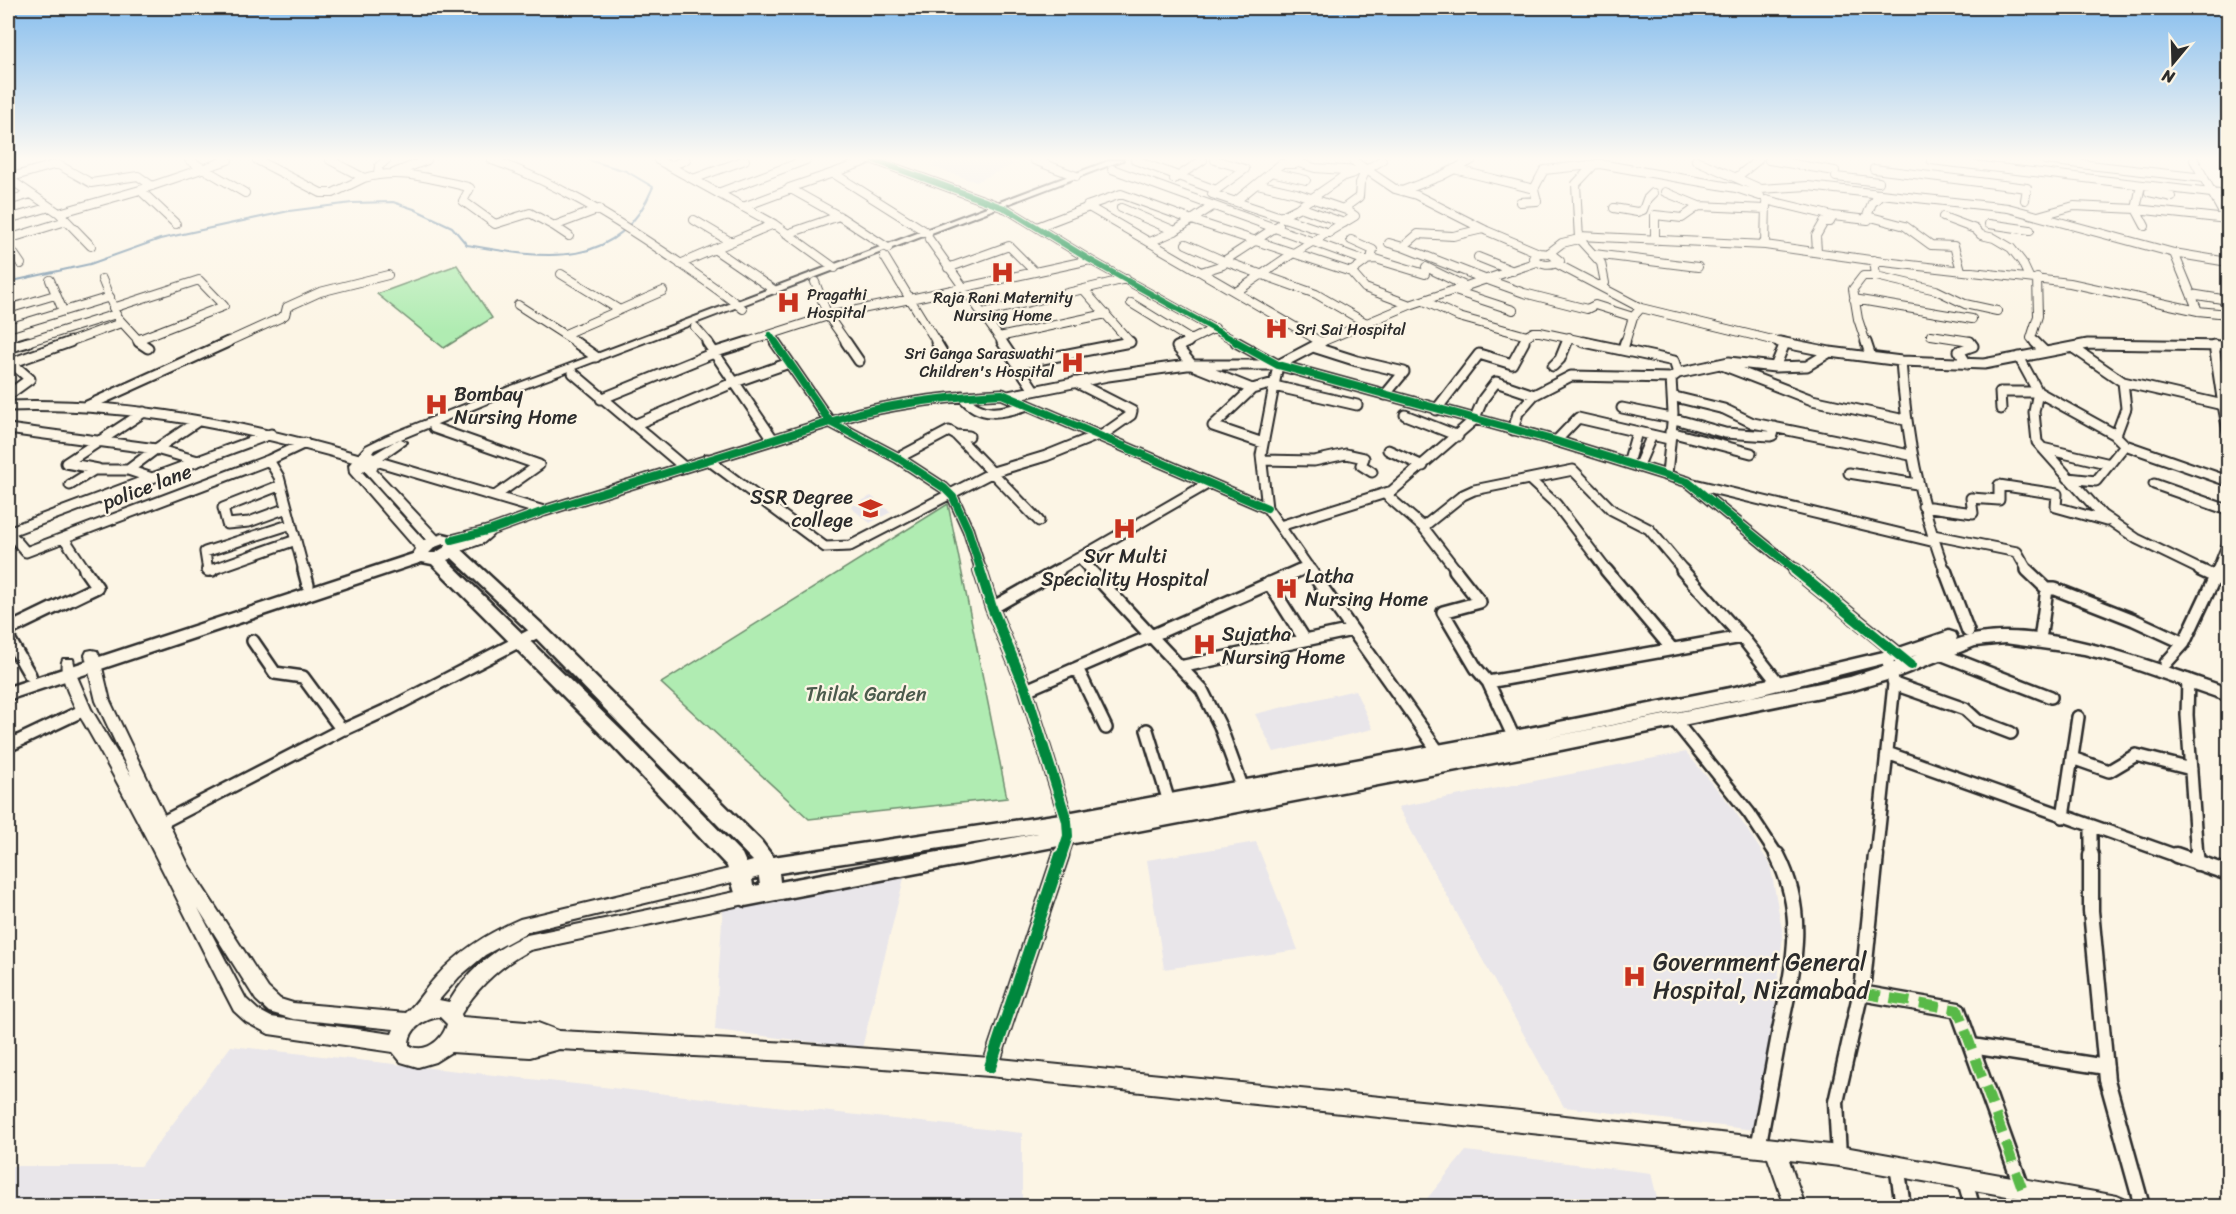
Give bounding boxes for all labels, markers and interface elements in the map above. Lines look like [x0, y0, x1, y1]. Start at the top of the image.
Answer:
north arrow [2143, 33, 2203, 93]
text: N [2157, 61, 2179, 93]
hospital icon: Raja Rani Maternity Nursing Home [990, 259, 1016, 285]
place label: Pragathi Hospital [807, 280, 867, 327]
place label: Raja Rani Maternity Nursing Home [933, 283, 1073, 330]
hospital icon: Pragathi Hospital [776, 290, 802, 316]
place label: Sri Sai Hospital [1295, 315, 1406, 344]
hospital icon: Sri Sai Hospital [1264, 316, 1290, 342]
place label: Sri Ganga Saraswathi Children's Hospital [905, 339, 1055, 386]
hospital icon: Sri Ganga Saraswathi Children's Hospital [1059, 349, 1085, 375]
place label: Bombay Nursing Home [454, 377, 577, 435]
hospital icon: Bombay Nursing Home [423, 392, 449, 418]
street label: police lane [96, 454, 197, 520]
place label: SSR Degree college [750, 480, 853, 538]
school or university icon: SSR Degree college [858, 496, 884, 522]
hospital icon: Svr Multi Speciality Hospital [1112, 515, 1138, 541]
place label: Svr Multi Speciality Hospital [1041, 539, 1209, 597]
place label: Latha Nursing Home [1305, 559, 1428, 617]
hospital icon: Latha Nursing Home [1274, 575, 1300, 601]
place label: Sujatha Nursing Home [1222, 617, 1345, 675]
hospital icon: Sujatha Nursing Home [1191, 632, 1217, 658]
park label: Thilak Garden [805, 677, 927, 712]
place label: Government General Hospital, Nizamabad [1653, 941, 1870, 1011]
hospital icon: Government General Hospital, Nizamabad [1622, 963, 1648, 989]

